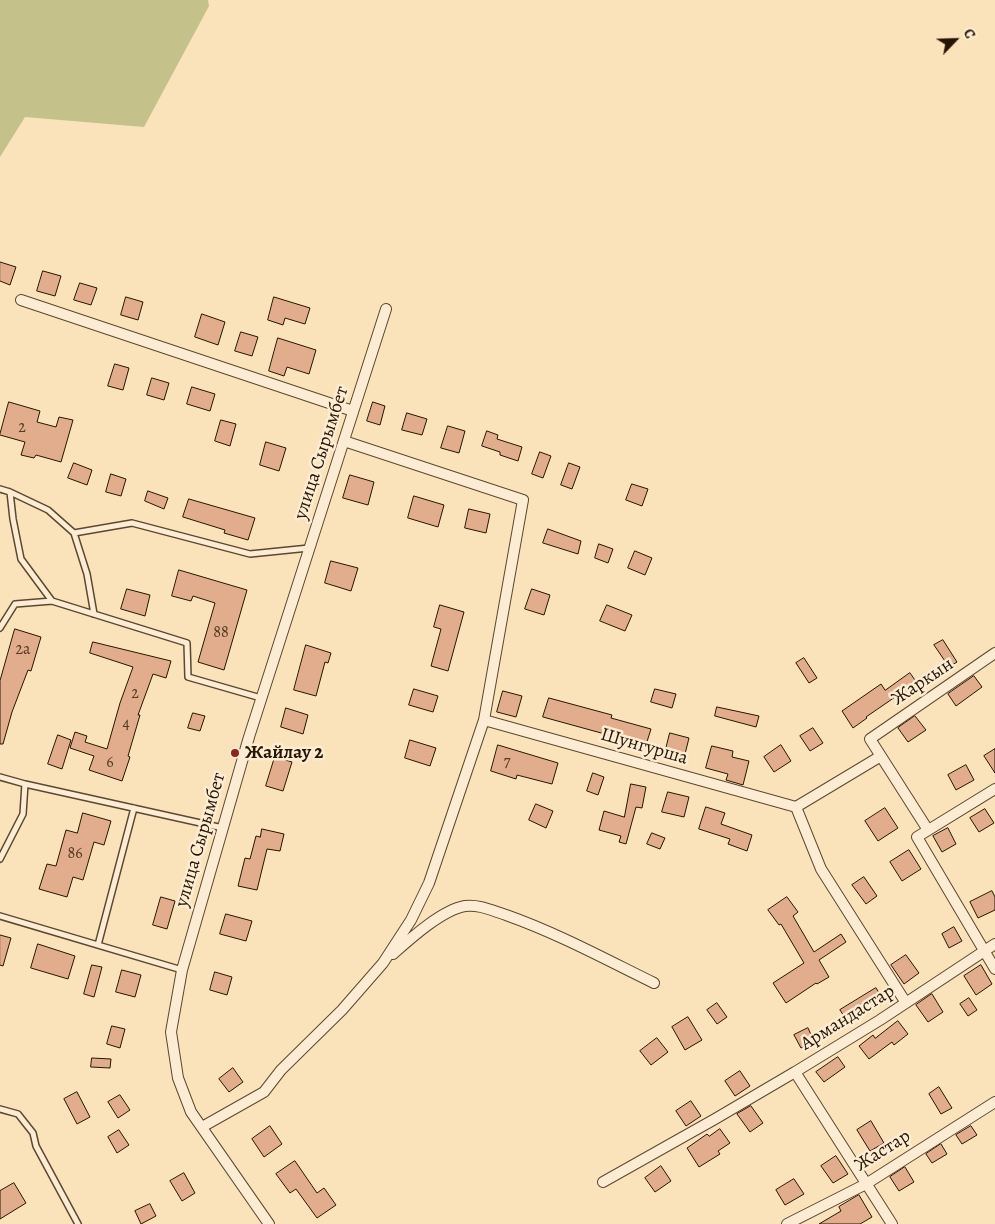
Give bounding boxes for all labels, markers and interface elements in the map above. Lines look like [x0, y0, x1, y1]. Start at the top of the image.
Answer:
north arrow [930, 15, 980, 65]
text: С [959, 26, 980, 41]
street label: улица Сырымбет [290, 383, 354, 523]
house number: 2 [18, 418, 26, 438]
house number: 88 [213, 623, 229, 643]
house number: 2а [16, 640, 30, 660]
street label: Жаркын [888, 653, 958, 711]
house number: 2 [131, 684, 139, 704]
house number: 4 [122, 714, 130, 734]
street label: Шунгурша [598, 724, 690, 770]
place label: Жайлау 2 [245, 742, 324, 764]
marker: Жайлау 2 [229, 747, 241, 759]
house number: 7 [504, 752, 510, 772]
house number: 6 [106, 753, 114, 773]
street label: улица Сырымбет [171, 770, 231, 910]
house number: 86 [67, 844, 83, 864]
street label: Армандастар [797, 980, 899, 1056]
street label: Жастар [851, 1125, 915, 1177]

